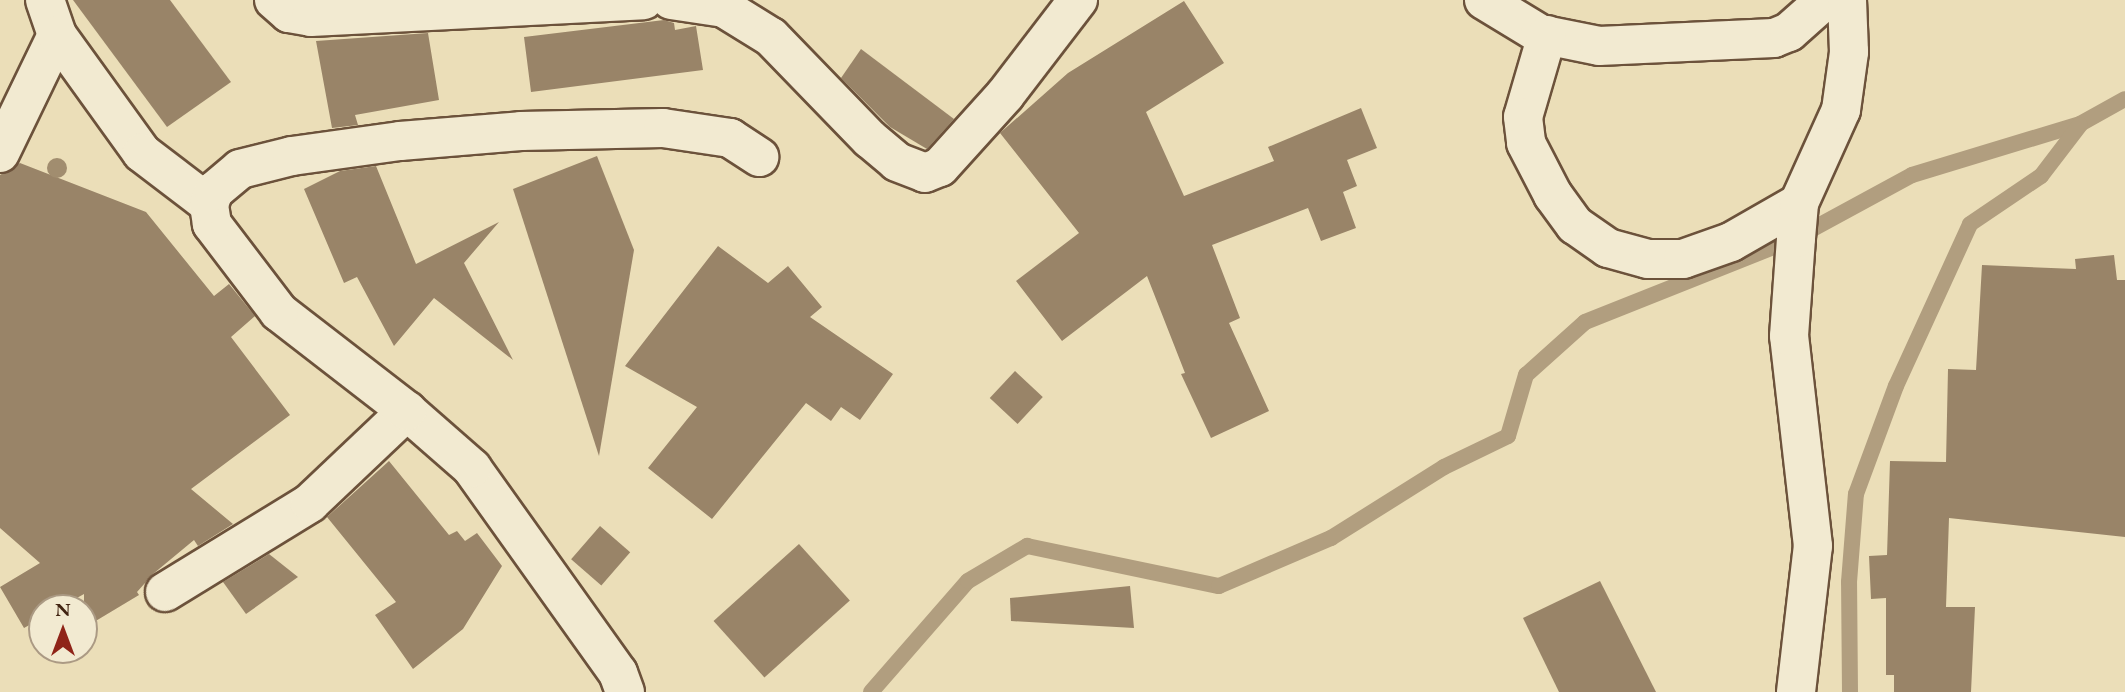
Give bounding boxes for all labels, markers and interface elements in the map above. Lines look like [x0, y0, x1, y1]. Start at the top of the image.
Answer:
north arrow [28, 594, 98, 664]
text: N [55, 597, 71, 622]

